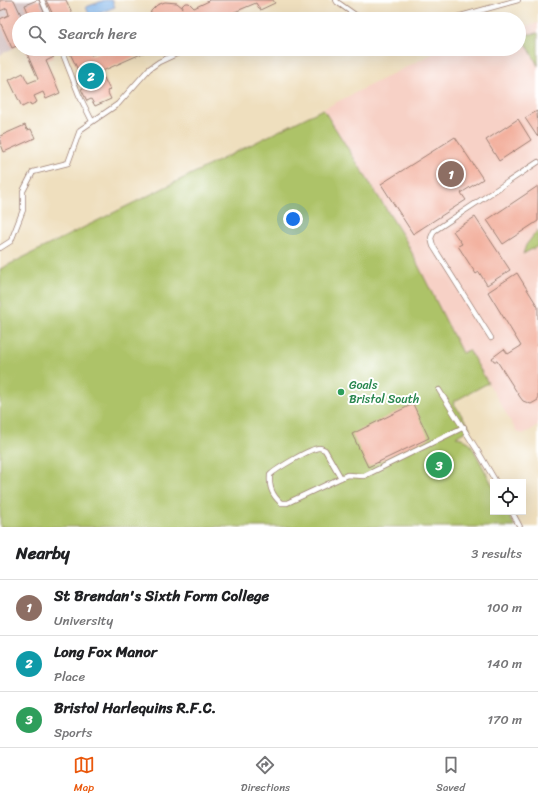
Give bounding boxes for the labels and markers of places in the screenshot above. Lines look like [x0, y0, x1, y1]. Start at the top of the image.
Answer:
pin: 2 [78, 61, 104, 91]
pin: 1 [438, 159, 464, 189]
place label: Goals Bristol South [349, 374, 419, 410]
marker: Goals Bristol South [336, 387, 346, 397]
pin: 3 [426, 450, 452, 480]

